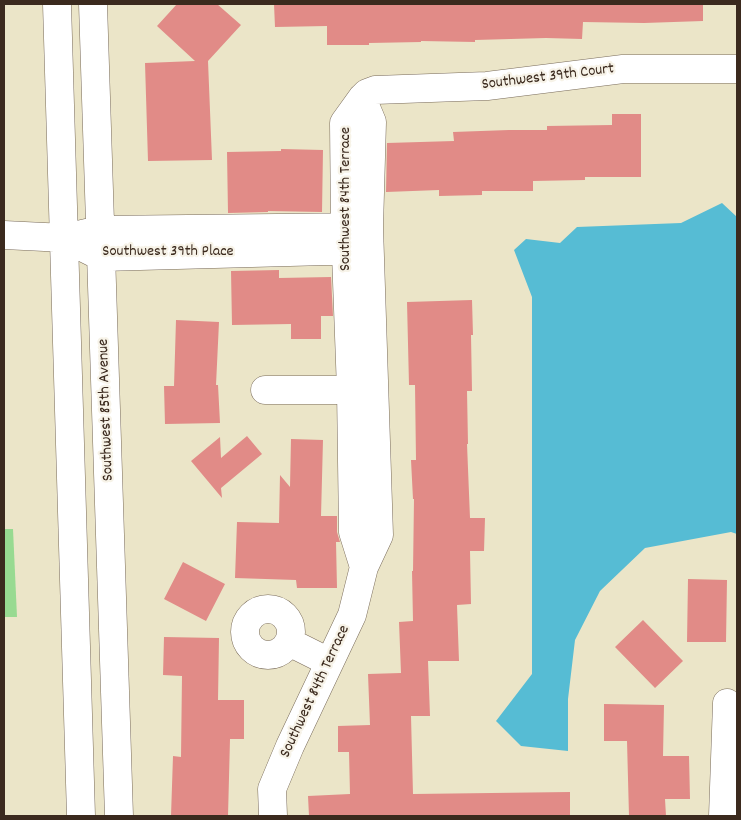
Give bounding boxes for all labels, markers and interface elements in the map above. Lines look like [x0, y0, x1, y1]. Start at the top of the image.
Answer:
street label: Southwest 39th Court [481, 60, 615, 96]
street label: Southwest 84th Terrace [337, 127, 357, 271]
street label: Southwest 39th Place [102, 243, 234, 263]
street label: Southwest 85th Avenue [95, 338, 119, 482]
street label: Southwest 84th Terrace [277, 623, 355, 761]

